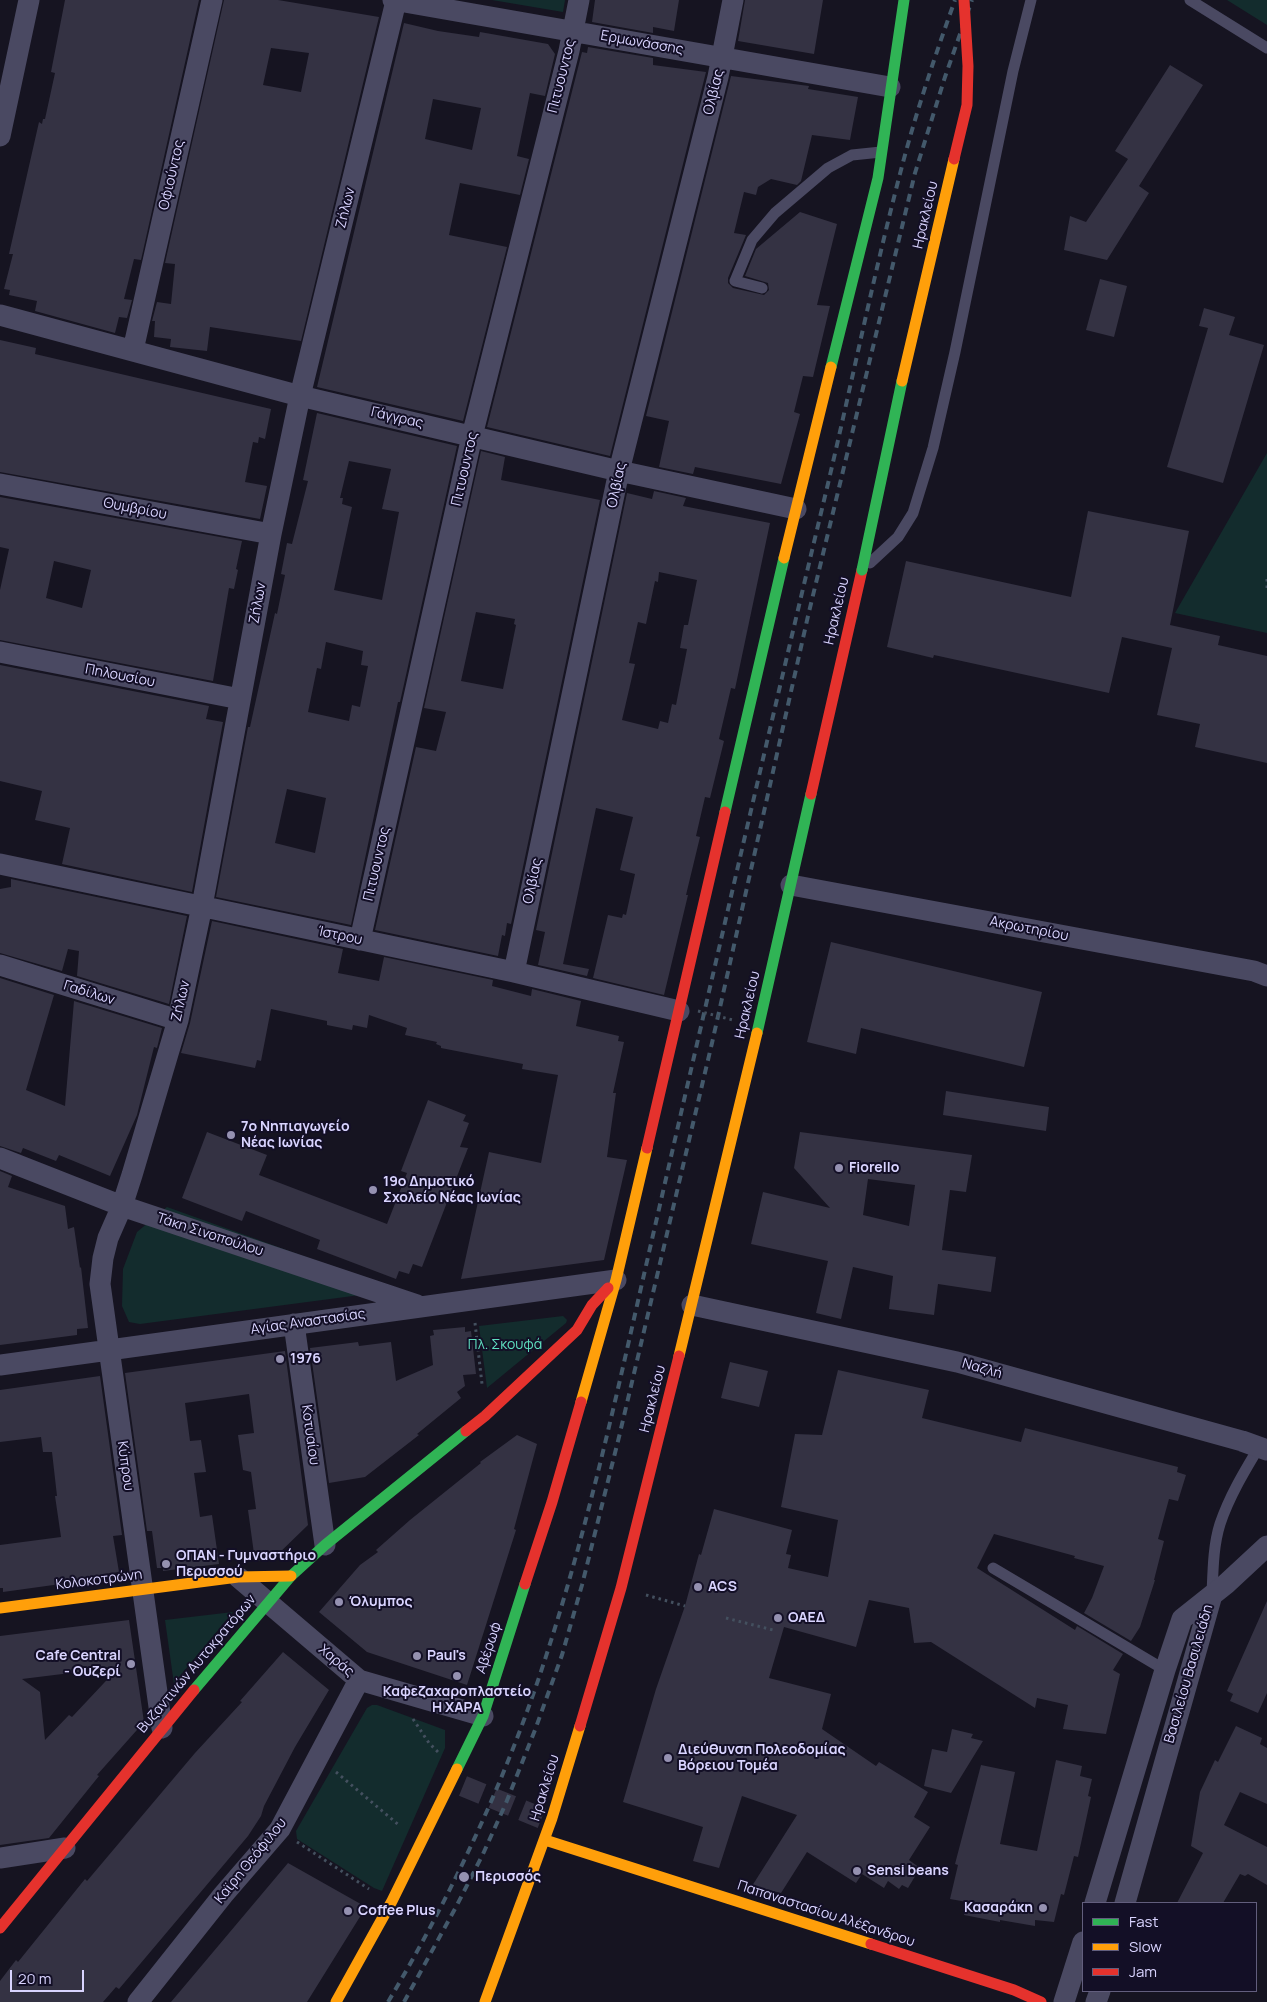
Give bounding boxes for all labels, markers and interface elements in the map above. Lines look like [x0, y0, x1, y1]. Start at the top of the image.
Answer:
street label: Ερμωνάσσης [599, 27, 685, 59]
street label: Πιτυουντος [545, 37, 579, 115]
street label: Ολβίας [700, 68, 728, 116]
street label: Οφιούντος [156, 138, 188, 212]
street label: Ηρακλείου [910, 180, 942, 250]
street label: Ζήλων [333, 186, 359, 230]
street label: Γάγγρας [369, 404, 425, 432]
street label: Πιτυουντος [448, 430, 482, 508]
street label: Ολβίας [604, 461, 630, 509]
street label: Θυμβρίου [102, 495, 168, 523]
street label: Ηρακλείου [821, 576, 853, 646]
street label: Ζήλων [246, 581, 270, 625]
street label: Πηλουσίου [84, 661, 156, 691]
street label: Πιτυουντος [360, 825, 394, 903]
street label: Ολβίας [520, 857, 546, 905]
street label: Ακρωτηρίου [988, 913, 1070, 945]
street label: Ίστρου [316, 923, 364, 949]
street label: Ηρακλείου [732, 970, 764, 1040]
street label: Γαδίλων [61, 977, 117, 1009]
street label: Ζήλων [168, 979, 194, 1023]
place label: 7ο Νηπιαγωγείο Νέας Ιωνίας [241, 1119, 350, 1152]
marker: 7ο Νηπιαγωγείο Νέας Ιωνίας [225, 1129, 237, 1141]
place label: Fiorello [849, 1160, 899, 1176]
marker: Fiorello [833, 1162, 845, 1174]
place label: 19ο Δημοτικό Σχολείο Νέας Ιωνίας [383, 1174, 521, 1206]
marker: 19ο Δημοτικό Σχολείο Νέας Ιωνίας [367, 1184, 379, 1196]
street label: Τάκη Σινοπούλου [155, 1210, 265, 1260]
street label: Αγίας Αναστασίας [250, 1306, 366, 1338]
park label: Πλ. Σκουφά [468, 1337, 542, 1353]
place label: 1976 [290, 1351, 321, 1367]
marker: 1976 [274, 1353, 286, 1365]
street label: Ναζλή [960, 1355, 1004, 1383]
street label: Ηρακλείου [637, 1364, 669, 1434]
street label: Κοτυαίου [297, 1404, 323, 1466]
street label: Κύπρου [113, 1440, 137, 1492]
place label: ΟΠΑΝ - Γυμναστήριο Περισσού [176, 1548, 316, 1580]
marker: ΟΠΑΝ - Γυμναστήριο Περισσού [160, 1558, 172, 1570]
street label: Κολοκοτρώνη [55, 1566, 143, 1594]
place label: ACS [708, 1579, 737, 1595]
marker: ACS [692, 1581, 704, 1593]
street label: Βυζαντινών Αυτοκρατόρων [134, 1591, 260, 1737]
place label: Όλυμπος [349, 1594, 412, 1610]
marker: Όλυμπος [333, 1596, 345, 1608]
street label: Βασιλείου Βασιλειάδη [1161, 1603, 1217, 1745]
place label: ΟΑΕΔ [788, 1610, 825, 1626]
marker: ΟΑΕΔ [772, 1612, 784, 1624]
street label: Αβέρωφ [473, 1620, 505, 1676]
street label: Χαράς [315, 1641, 357, 1681]
place label: Cafe Central - Ουζερί [36, 1648, 121, 1680]
place label: Paul's [427, 1648, 466, 1664]
marker: Paul's [411, 1650, 423, 1662]
marker: Cafe Central - Ουζερί [125, 1658, 137, 1670]
marker: Καφεζαχαροπλαστείο Η ΧΑΡΑ [451, 1670, 463, 1682]
place label: Καφεζαχαροπλαστείο Η ΧΑΡΑ [383, 1684, 531, 1716]
place label: Διεύθυνση Πολεοδομίας Βόρειου Τομέα [678, 1742, 846, 1774]
marker: Διεύθυνση Πολεοδομίας Βόρειου Τομέα [662, 1752, 674, 1764]
street label: Ηρακλείου [527, 1753, 563, 1823]
street label: Καϊρη Θεόφιλου [212, 1815, 290, 1907]
place label: Sensi beans [867, 1863, 949, 1879]
marker: Sensi beans [851, 1865, 863, 1877]
place label: Περισσός [475, 1869, 541, 1885]
marker: Περισσός [457, 1870, 471, 1884]
street label: Παπαναστασίου Αλέξανδρου [735, 1877, 917, 1951]
place label: Κασαράκη [964, 1900, 1033, 1916]
marker: Κασαράκη [1037, 1902, 1049, 1914]
legend [1082, 1902, 1257, 1992]
place label: Coffee Plus [358, 1903, 436, 1919]
marker: Coffee Plus [342, 1905, 354, 1917]
text: Fast [1129, 1911, 1158, 1932]
text: Slow [1129, 1936, 1162, 1957]
scale bar [12, 1960, 86, 1992]
text: Jam [1129, 1961, 1157, 1982]
text: 20 m [18, 1968, 51, 1989]

